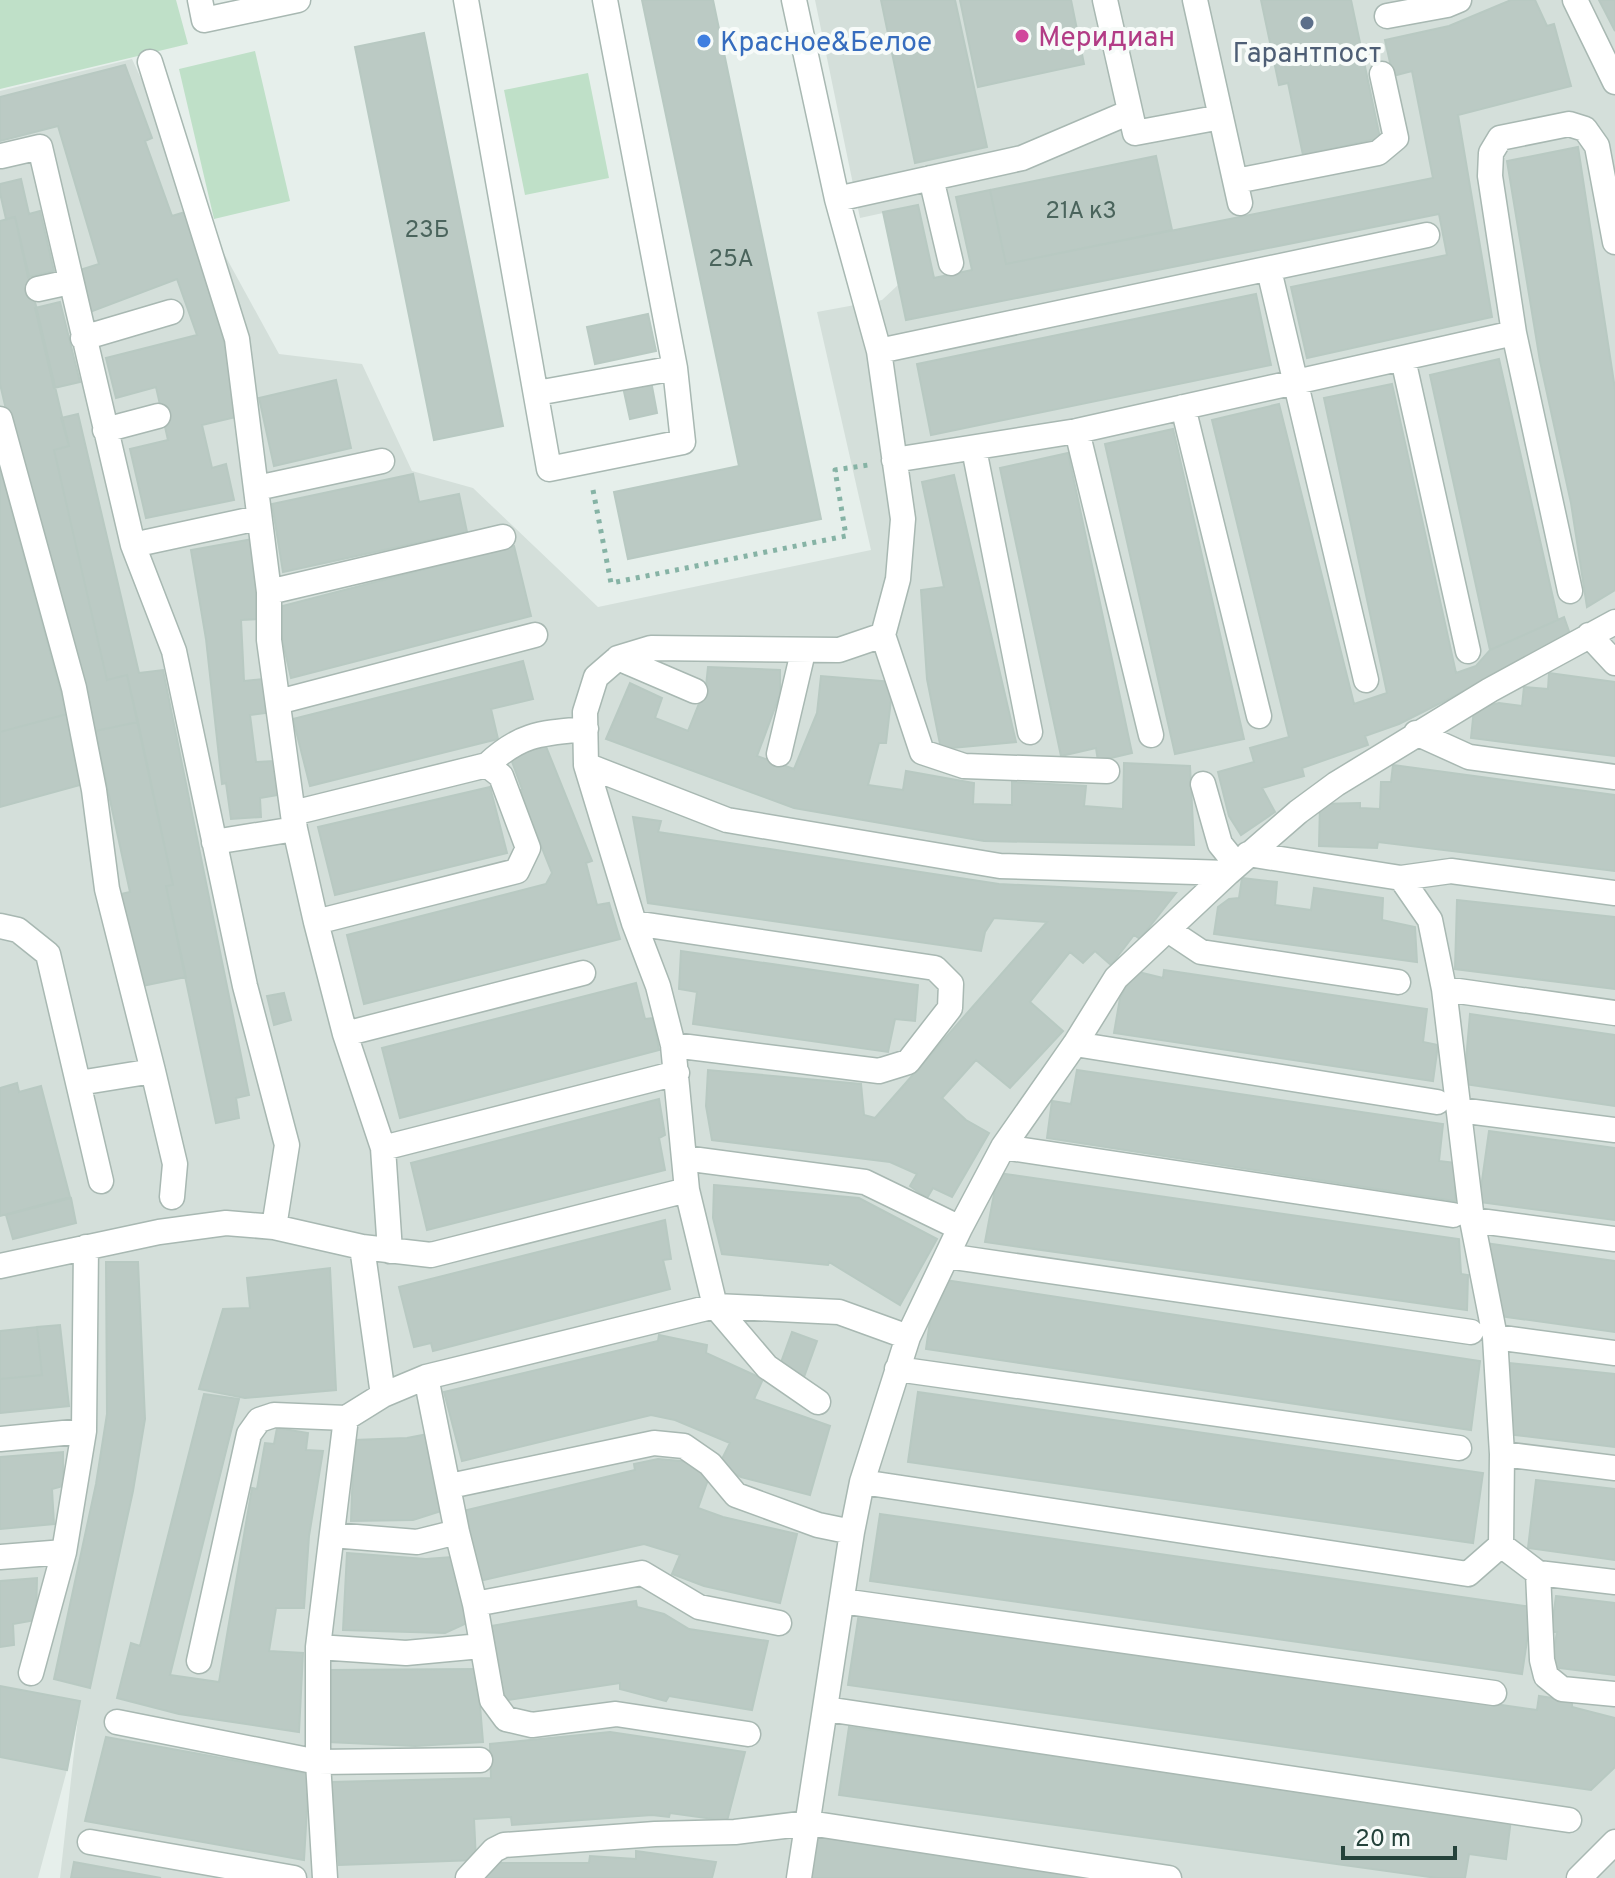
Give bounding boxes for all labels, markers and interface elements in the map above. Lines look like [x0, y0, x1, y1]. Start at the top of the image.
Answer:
marker: Гарантпост [1298, 14, 1316, 32]
place label: Меридиан [1038, 21, 1175, 57]
place label: Красное&Белое [720, 26, 932, 62]
marker: Меридиан [1013, 27, 1031, 45]
marker: Красное&Белое [695, 32, 713, 50]
place label: Гарантпост [1233, 37, 1381, 73]
house number: 21А к3 [1045, 197, 1117, 227]
house number: 23Б [405, 216, 449, 246]
house number: 25А [708, 245, 754, 275]
scale bar [1343, 1810, 1455, 1860]
text: 20 m [1355, 1825, 1411, 1855]

